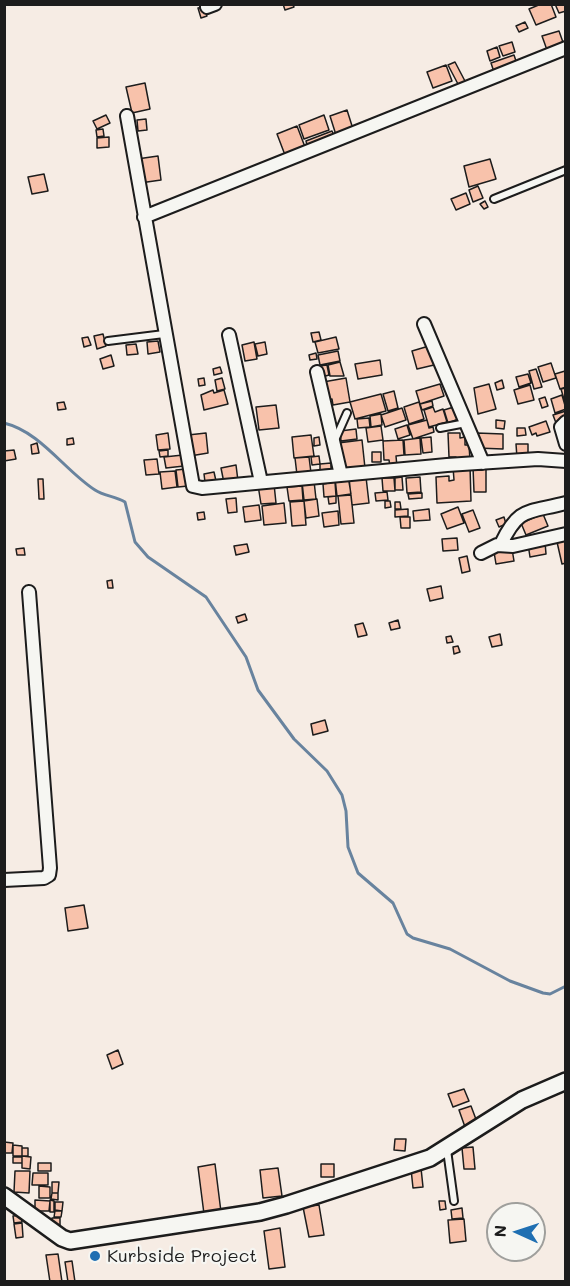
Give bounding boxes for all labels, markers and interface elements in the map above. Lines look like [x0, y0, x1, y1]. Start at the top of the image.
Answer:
north arrow [486, 1202, 546, 1262]
text: N [489, 1225, 510, 1238]
place label: Kurbside Project [107, 1245, 257, 1267]
marker: Kurbside Project [88, 1249, 102, 1263]

